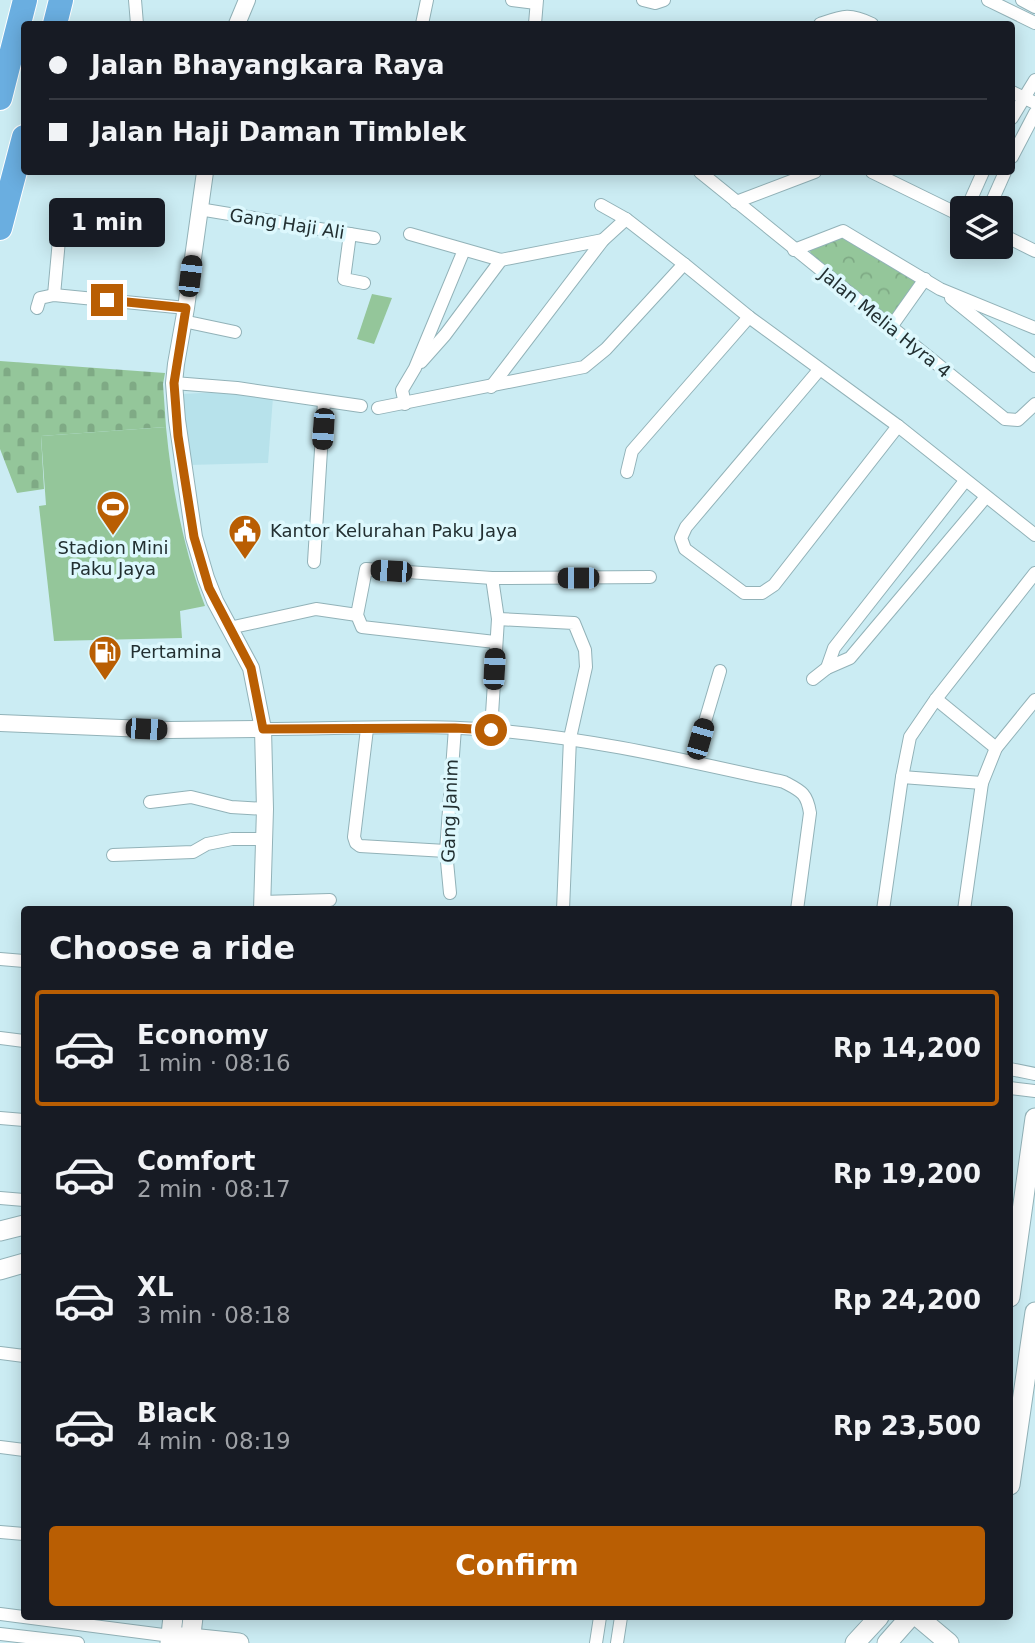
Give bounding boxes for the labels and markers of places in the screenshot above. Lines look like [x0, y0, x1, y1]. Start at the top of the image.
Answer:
sports icon: Stadion Mini Paku Jaya [94, 488, 132, 537]
public building icon: Kantor Kelurahan Paku Jaya [226, 512, 264, 561]
place label: Kantor Kelurahan Paku Jaya [270, 520, 518, 541]
place label: Stadion Mini Paku Jaya [57, 537, 169, 579]
fuel station icon: Pertamina [86, 633, 124, 682]
place label: Pertamina [130, 641, 222, 662]

